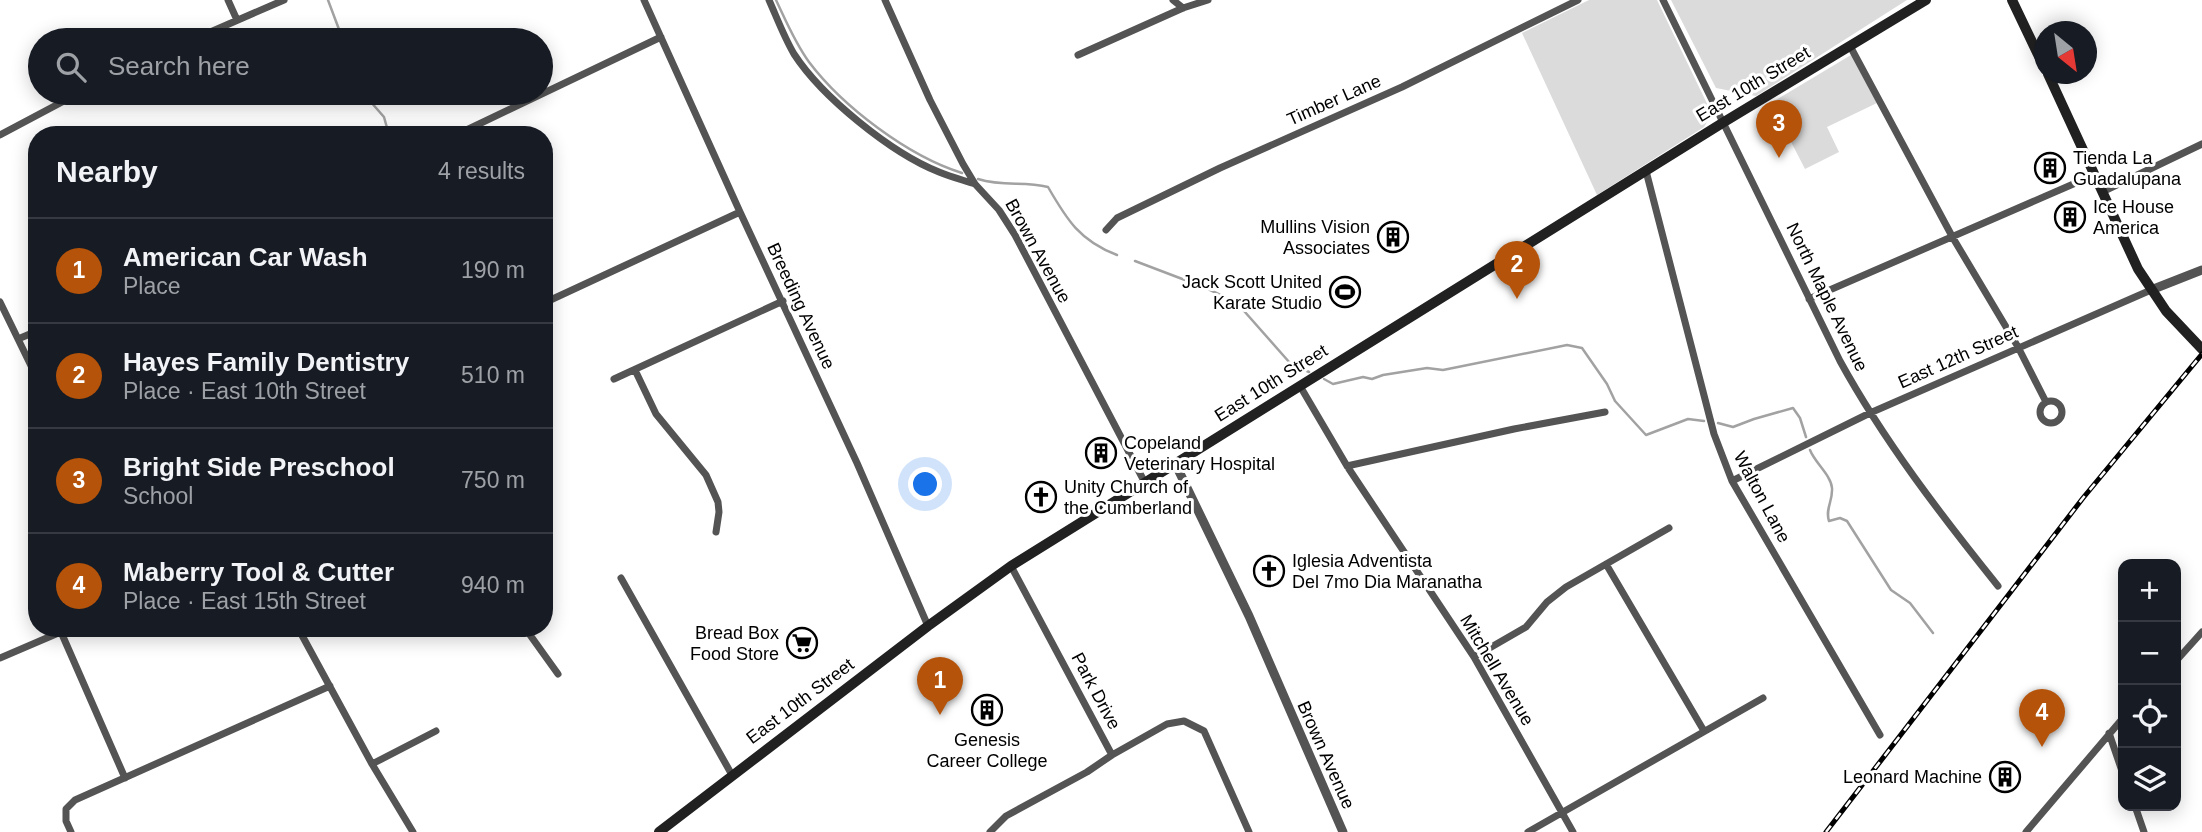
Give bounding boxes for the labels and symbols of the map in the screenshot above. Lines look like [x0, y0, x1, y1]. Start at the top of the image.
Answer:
north arrow [2034, 21, 2097, 84]
street label: East 10th Street [1693, 42, 1813, 126]
street label: Timber Lane [1284, 70, 1384, 130]
pin: 3 [1756, 100, 1802, 158]
place label: Tienda La Guadalupana [2073, 148, 2182, 189]
building icon: Tienda La Guadalupana [2033, 151, 2067, 185]
street label: Brown Avenue [1001, 196, 1075, 306]
place label: Ice House America [2093, 197, 2174, 238]
building icon: Ice House America [2053, 200, 2087, 234]
place label: Mullins Vision Associates [1260, 217, 1370, 258]
street label: North Maple Avenue [1782, 219, 1872, 375]
building icon: Mullins Vision Associates [1376, 220, 1410, 254]
street label: Breeding Avenue [763, 240, 839, 372]
pin: 2 [1494, 241, 1540, 299]
place label: Jack Scott United Karate Studio [1182, 272, 1322, 313]
sports icon: Jack Scott United Karate Studio [1328, 275, 1362, 309]
street label: East 12th Street [1895, 322, 2021, 392]
street label: East 10th Street [1211, 340, 1331, 426]
place label: Copeland Veterinary Hospital [1124, 433, 1275, 474]
building icon: Copeland Veterinary Hospital [1084, 436, 1118, 470]
street label: Walton Lane [1730, 448, 1794, 546]
your location [908, 467, 942, 501]
place label: Unity Church of the Cumberland [1064, 477, 1192, 518]
church icon: Unity Church of the Cumberland [1024, 480, 1058, 514]
place label: Iglesia Adventista Del 7mo Dia Maranatha [1292, 551, 1483, 592]
church icon: Iglesia Adventista Del 7mo Dia Maranatha [1252, 554, 1286, 588]
street label: Mitchell Avenue [1456, 611, 1538, 729]
place label: Bread Box Food Store [690, 623, 779, 664]
supermarket icon: Bread Box Food Store [785, 626, 819, 660]
street label: Park Drive [1067, 649, 1125, 733]
street label: East 10th Street [742, 654, 858, 748]
pin: 1 [917, 657, 963, 715]
pin: 4 [2019, 689, 2065, 747]
building icon: Genesis Career College [970, 693, 1004, 727]
street label: Brown Avenue [1293, 698, 1359, 812]
place label: Genesis Career College [926, 730, 1048, 771]
building icon: Leonard Machine [1988, 760, 2022, 794]
place label: Leonard Machine [1843, 767, 1982, 787]

